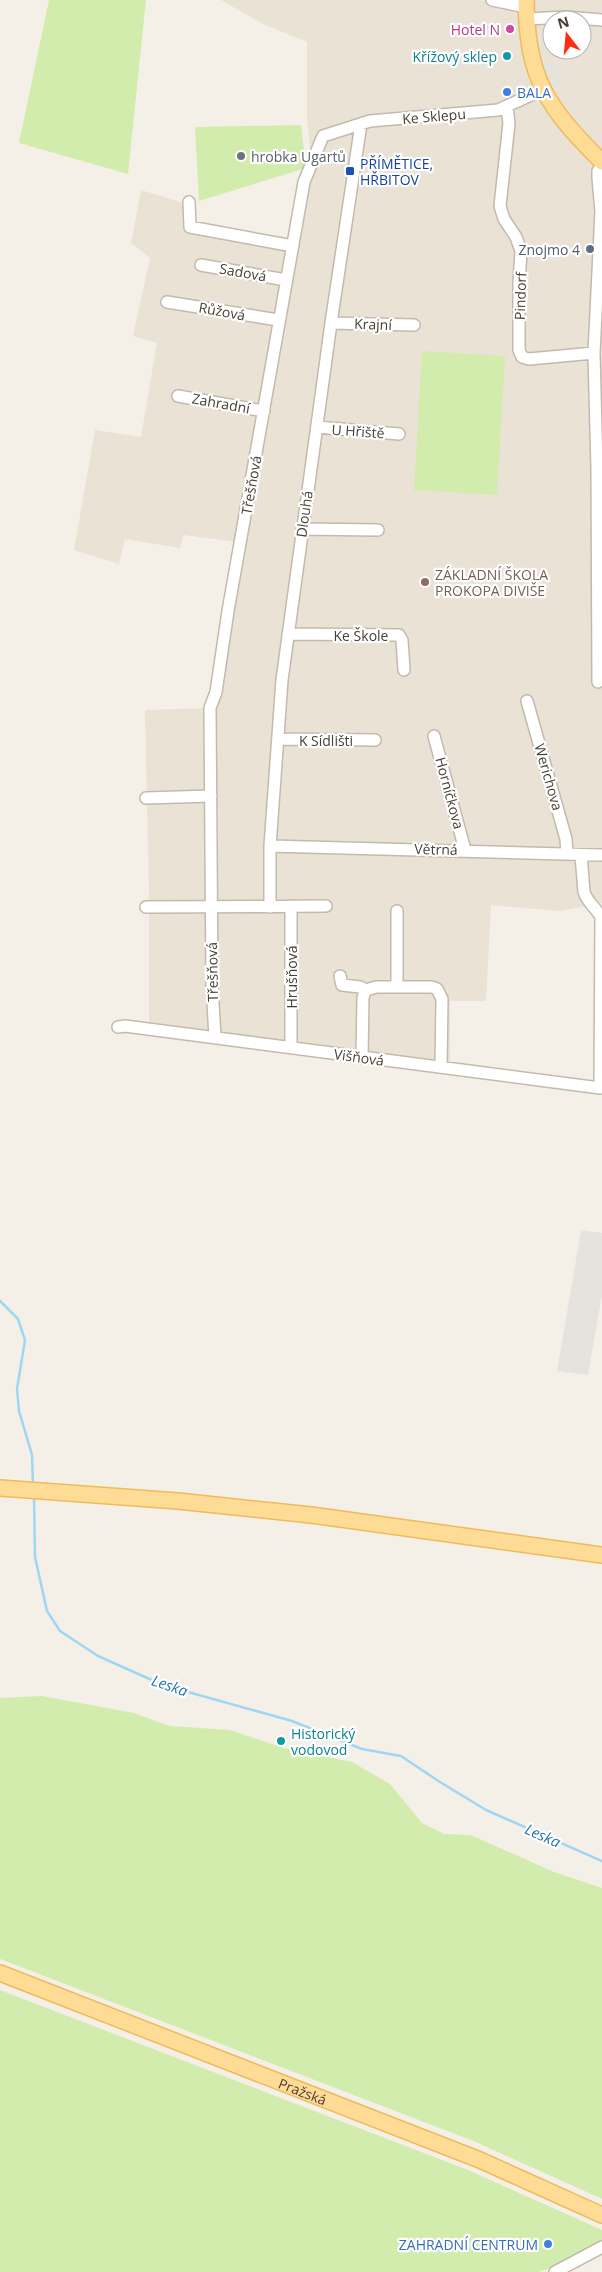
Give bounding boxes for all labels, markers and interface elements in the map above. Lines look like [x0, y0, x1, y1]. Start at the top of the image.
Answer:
north arrow [542, 10, 592, 60]
text: N [555, 11, 571, 33]
place label: Hotel N [451, 20, 500, 39]
marker: Hotel N [504, 23, 516, 35]
place label: Křížový sklep [413, 47, 497, 66]
marker: Křížový sklep [501, 50, 513, 62]
place label: BALA [517, 83, 551, 102]
marker: BALA [501, 86, 513, 98]
street label: Ke Sklepu [401, 104, 467, 128]
place label: hrobka Ugartů [251, 147, 346, 166]
marker: hrobka Ugartů [235, 150, 247, 162]
place label: PŘÍMĚTICE, HŘBITOV [360, 154, 433, 189]
marker: PŘÍMĚTICE, HŘBITOV [344, 165, 356, 177]
place label: Znojmo 4 [518, 240, 580, 259]
marker: Znojmo 4 [584, 243, 596, 255]
street label: Sadová [218, 259, 268, 285]
street label: Pindorf [510, 270, 530, 320]
street label: Růžová [197, 298, 247, 324]
street label: Krajní [354, 314, 393, 334]
street label: Zahradní [191, 389, 252, 418]
street label: U Hřiště [331, 420, 385, 442]
street label: Třešňová [236, 454, 266, 516]
street label: Dlouhá [291, 489, 317, 539]
place label: ZÁKLADNÍ ŠKOLA PROKOPA DIVIŠE [435, 565, 548, 600]
marker: ZÁKLADNÍ ŠKOLA PROKOPA DIVIŠE [419, 576, 431, 588]
street label: Ke Škole [334, 626, 389, 645]
street label: K Sídlišti [299, 731, 353, 750]
street label: Werichova [530, 741, 568, 813]
street label: Horníčkova [431, 755, 469, 831]
street label: Větrná [414, 839, 458, 859]
street label: Třešňová [202, 942, 222, 1002]
street label: Hrušňová [282, 945, 301, 1009]
street label: Višňová [333, 1044, 385, 1070]
water label: Leska [149, 1670, 191, 1701]
place label: Historický vodovod [291, 1724, 356, 1759]
marker: Historický vodovod [275, 1735, 287, 1747]
water label: Leska [522, 1818, 564, 1852]
street label: Pražská [276, 2073, 330, 2109]
place label: ZAHRADNÍ CENTRUM [399, 2235, 538, 2254]
marker: ZAHRADNÍ CENTRUM [542, 2238, 554, 2250]

